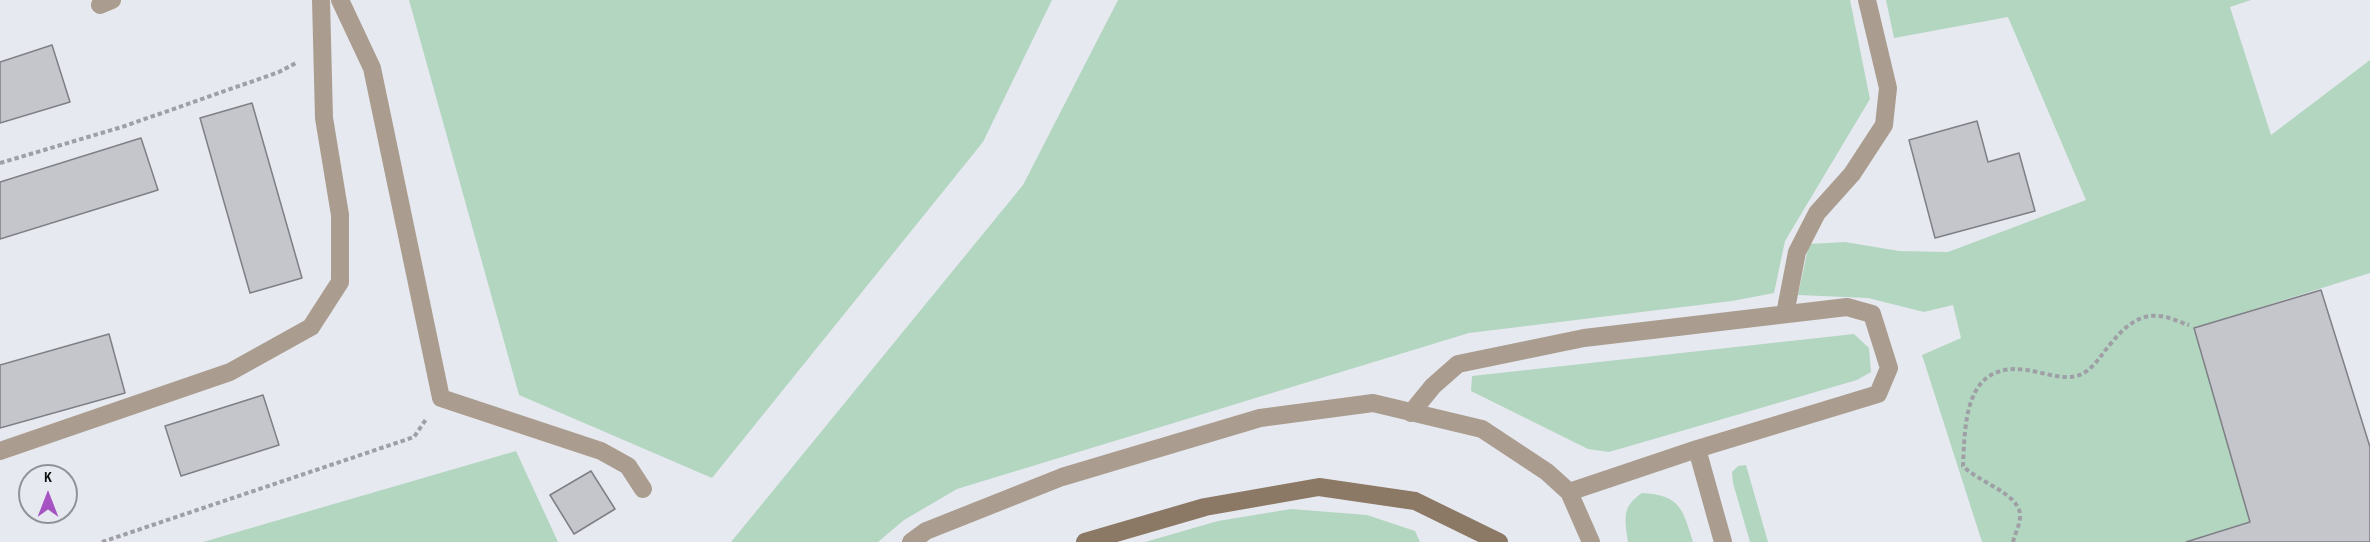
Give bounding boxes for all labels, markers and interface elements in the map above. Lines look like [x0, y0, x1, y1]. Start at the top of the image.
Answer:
north arrow [18, 464, 78, 524]
text: K [44, 468, 52, 487]

